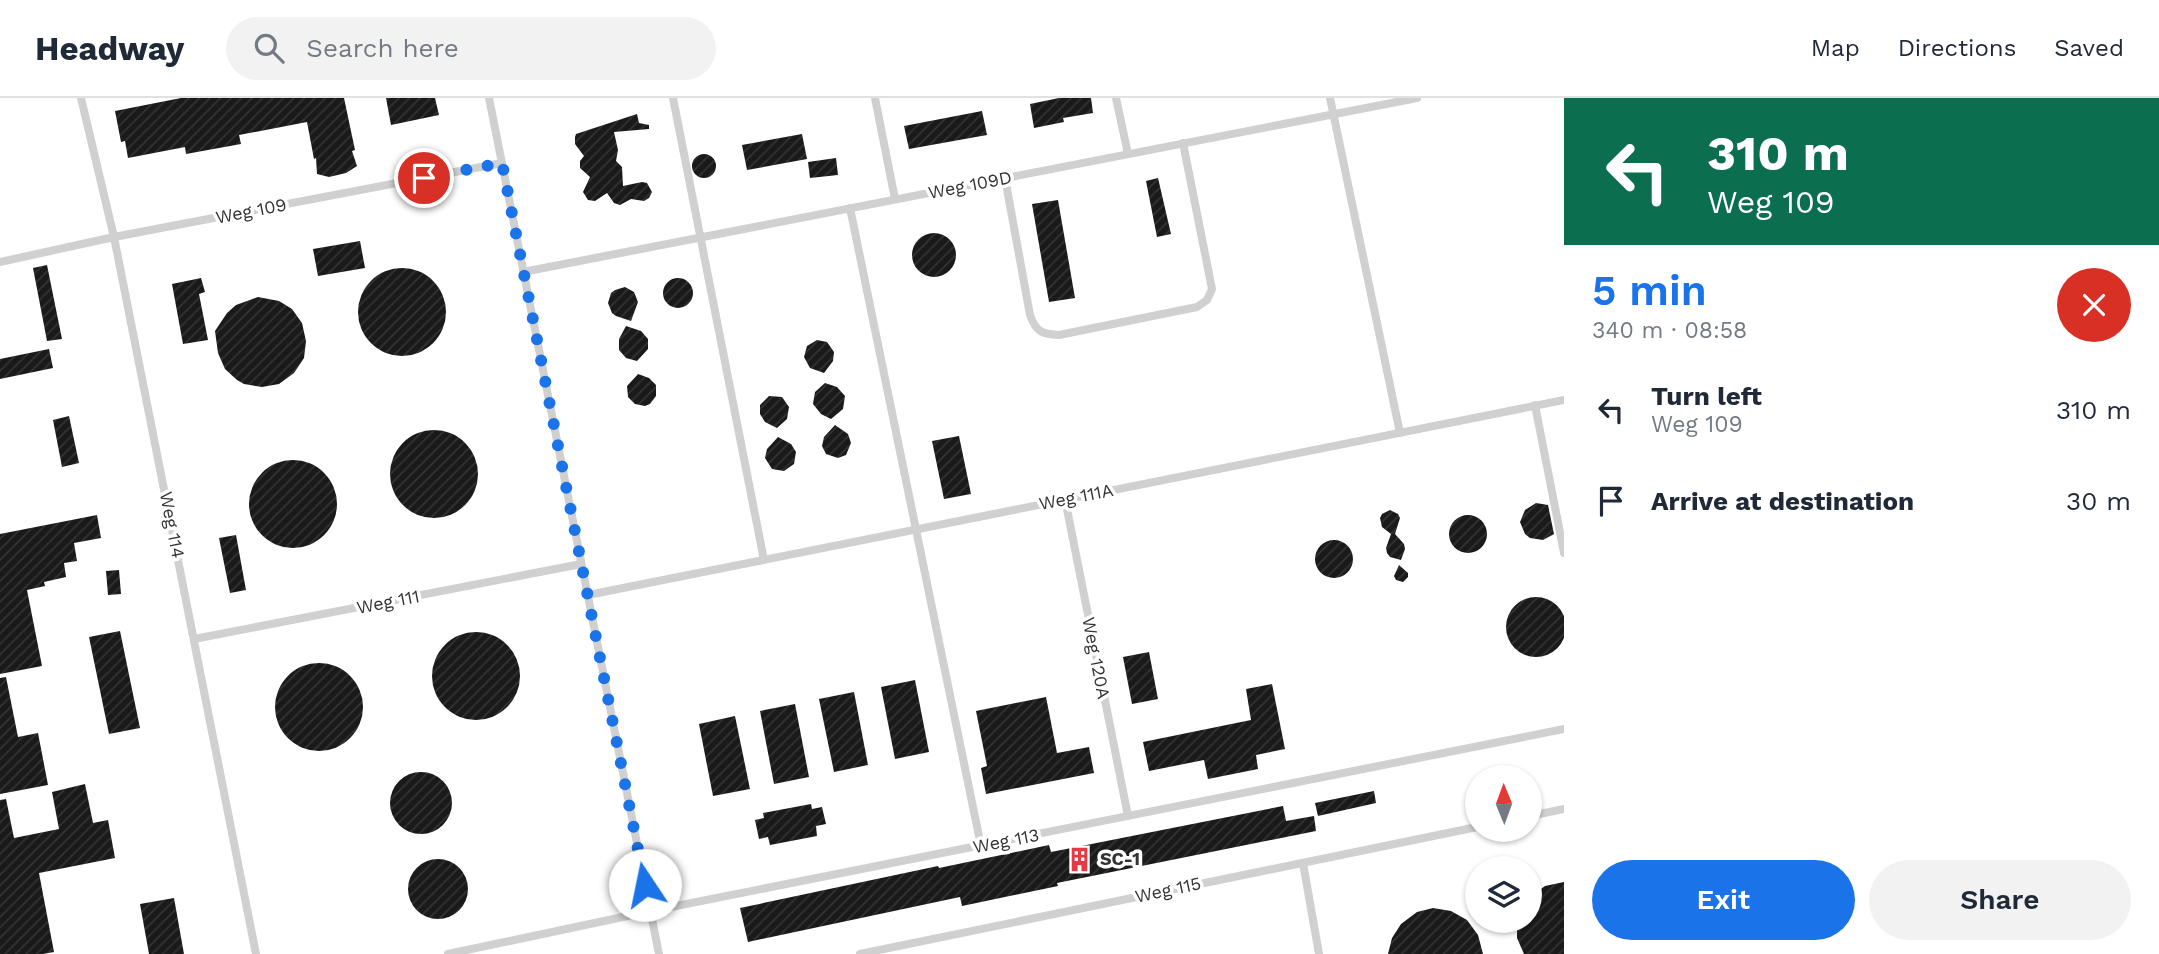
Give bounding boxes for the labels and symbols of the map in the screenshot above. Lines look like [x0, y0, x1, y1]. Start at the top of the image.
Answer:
pin [394, 148, 454, 208]
street label: Weg 109D [926, 166, 1013, 203]
street label: Weg 109 [214, 193, 288, 228]
street label: Weg 111A [1037, 479, 1115, 514]
street label: Weg 114 [156, 490, 189, 560]
street label: Weg 111 [355, 585, 421, 618]
street label: Weg 120A [1078, 615, 1115, 701]
north arrow [1465, 765, 1542, 842]
street label: Weg 113 [971, 824, 1041, 857]
building icon: SC-1 [1066, 845, 1094, 873]
position arrow [608, 848, 682, 922]
place label: SC-1 [1100, 848, 1140, 869]
street label: Weg 115 [1133, 872, 1203, 907]

